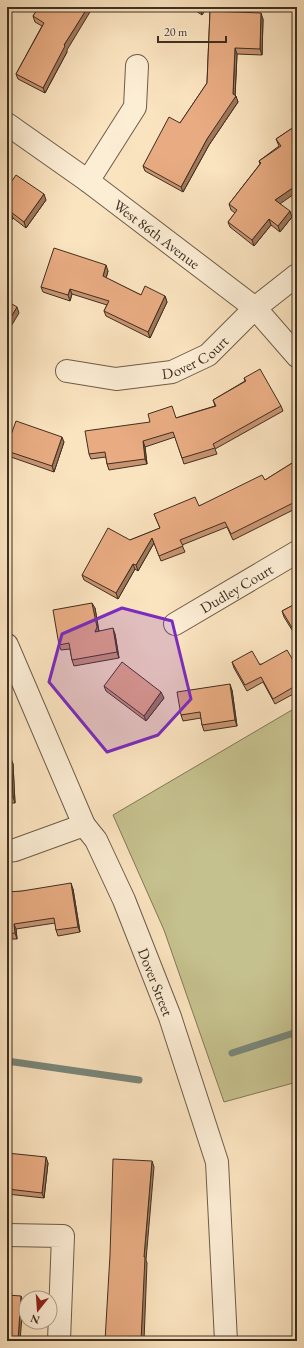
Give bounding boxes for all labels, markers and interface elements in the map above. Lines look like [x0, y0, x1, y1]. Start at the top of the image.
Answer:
scale bar [158, 18, 226, 44]
text: 20 m [164, 24, 188, 40]
street label: West 86th Avenue [110, 195, 204, 273]
street label: Dover Court [161, 331, 232, 383]
street label: Dudley Court [196, 559, 276, 617]
street label: Dover Street [134, 945, 178, 1019]
north arrow [18, 1290, 58, 1330]
text: N [29, 1312, 41, 1328]

